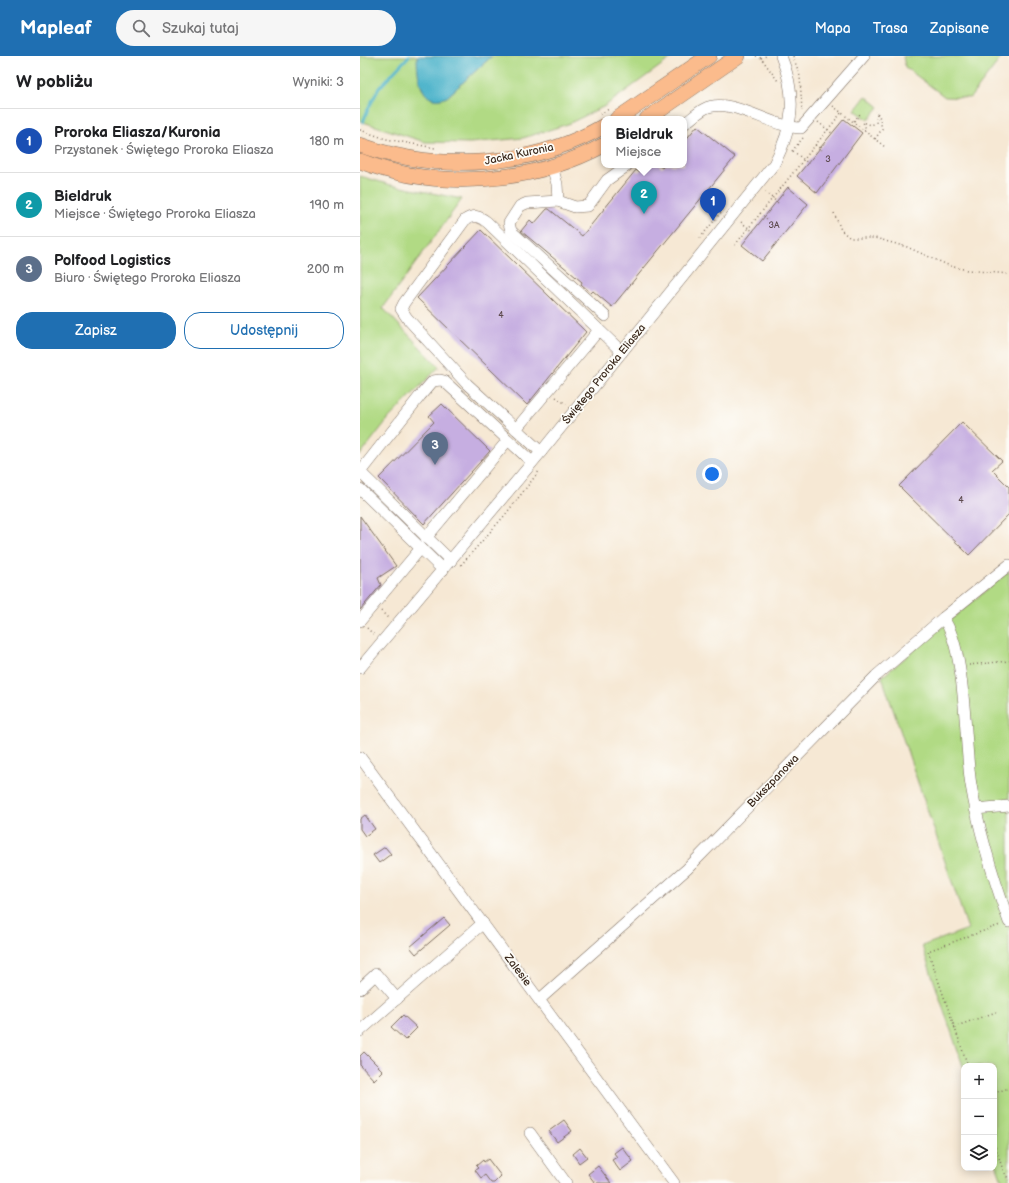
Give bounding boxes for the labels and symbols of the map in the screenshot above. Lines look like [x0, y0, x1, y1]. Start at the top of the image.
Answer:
street label: Jacka Kuronia [483, 140, 555, 168]
house number: 3 [825, 154, 831, 165]
pin: 2 [631, 181, 657, 214]
pin: 1 [700, 188, 726, 221]
house number: 3A [768, 220, 780, 231]
house number: 4 [498, 310, 504, 321]
street label: Świętego Proroka Eliasza [559, 321, 648, 427]
pin: 3 [422, 432, 448, 465]
your location [702, 464, 722, 484]
house number: 4 [958, 495, 964, 506]
street label: Bukszpanowa [745, 752, 801, 810]
street label: Zalesie [501, 951, 534, 989]

